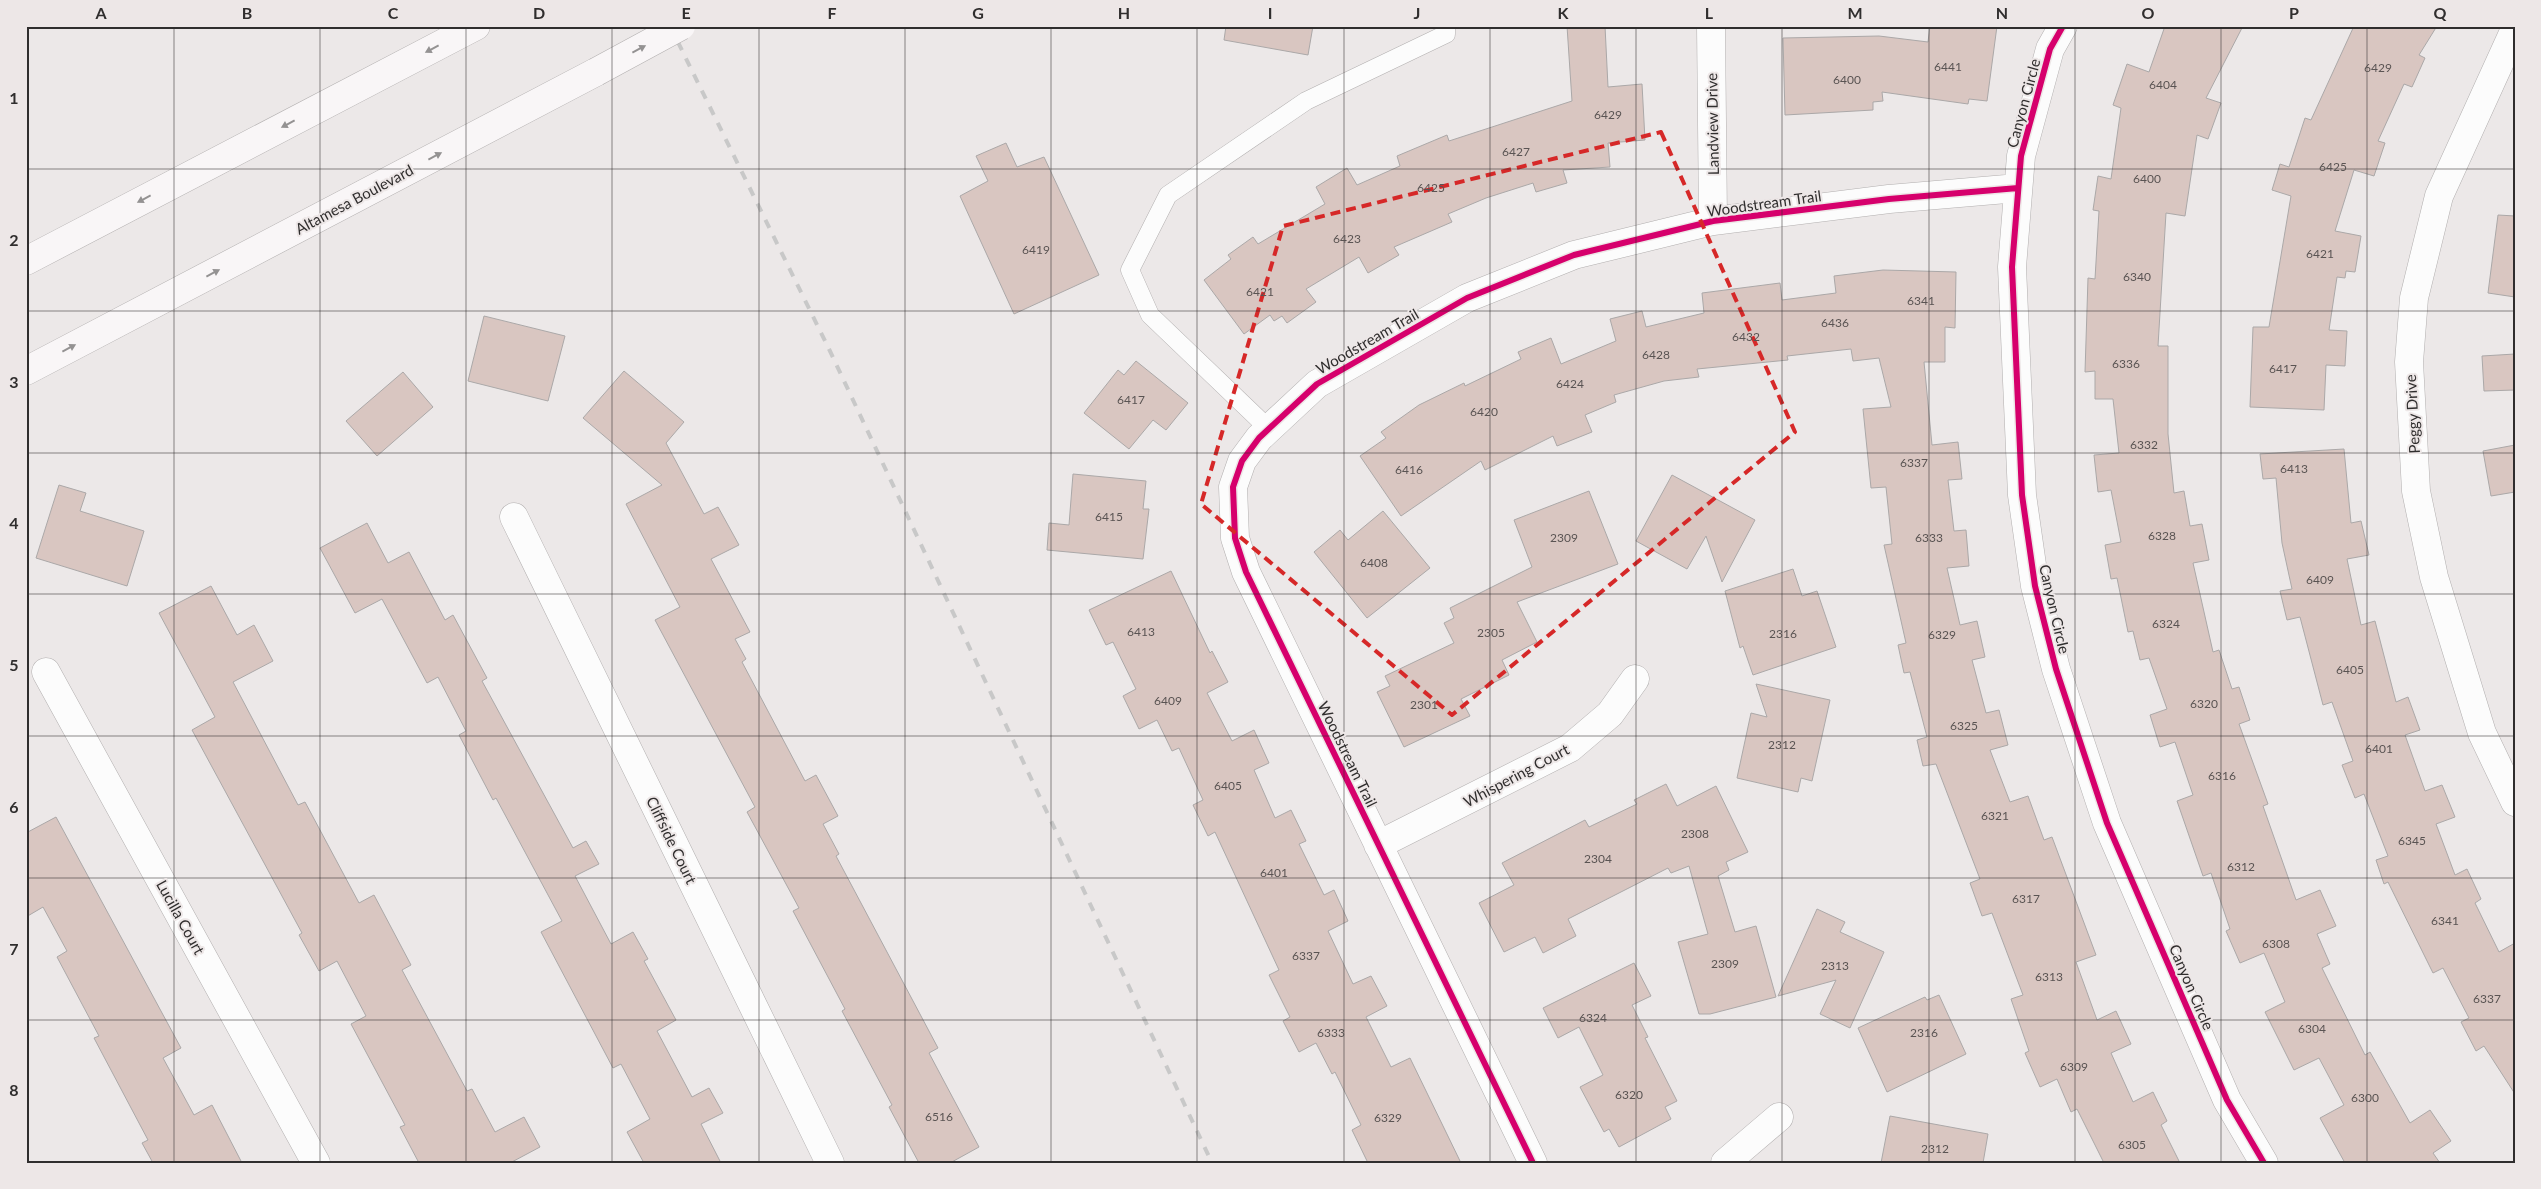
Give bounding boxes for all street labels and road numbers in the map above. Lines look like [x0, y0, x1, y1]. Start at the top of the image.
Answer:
street label: Canyon Circle [2002, 57, 2044, 149]
street label: Landview Drive [1702, 73, 1722, 175]
street label: Altamesa Boulevard [292, 160, 416, 238]
street label: Woodstream Trail [1706, 186, 1822, 220]
street label: Woodstream Trail [1313, 304, 1421, 378]
street label: Peggy Drive [2401, 374, 2423, 454]
street label: Canyon Circle [2036, 562, 2074, 656]
street label: Woodstream Trail [1315, 698, 1381, 810]
street label: Whispering Court [1460, 739, 1572, 810]
street label: Cliffside Court [643, 793, 701, 887]
street label: Lucilla Court [153, 877, 209, 958]
street label: Canyon Circle [2166, 941, 2218, 1033]

